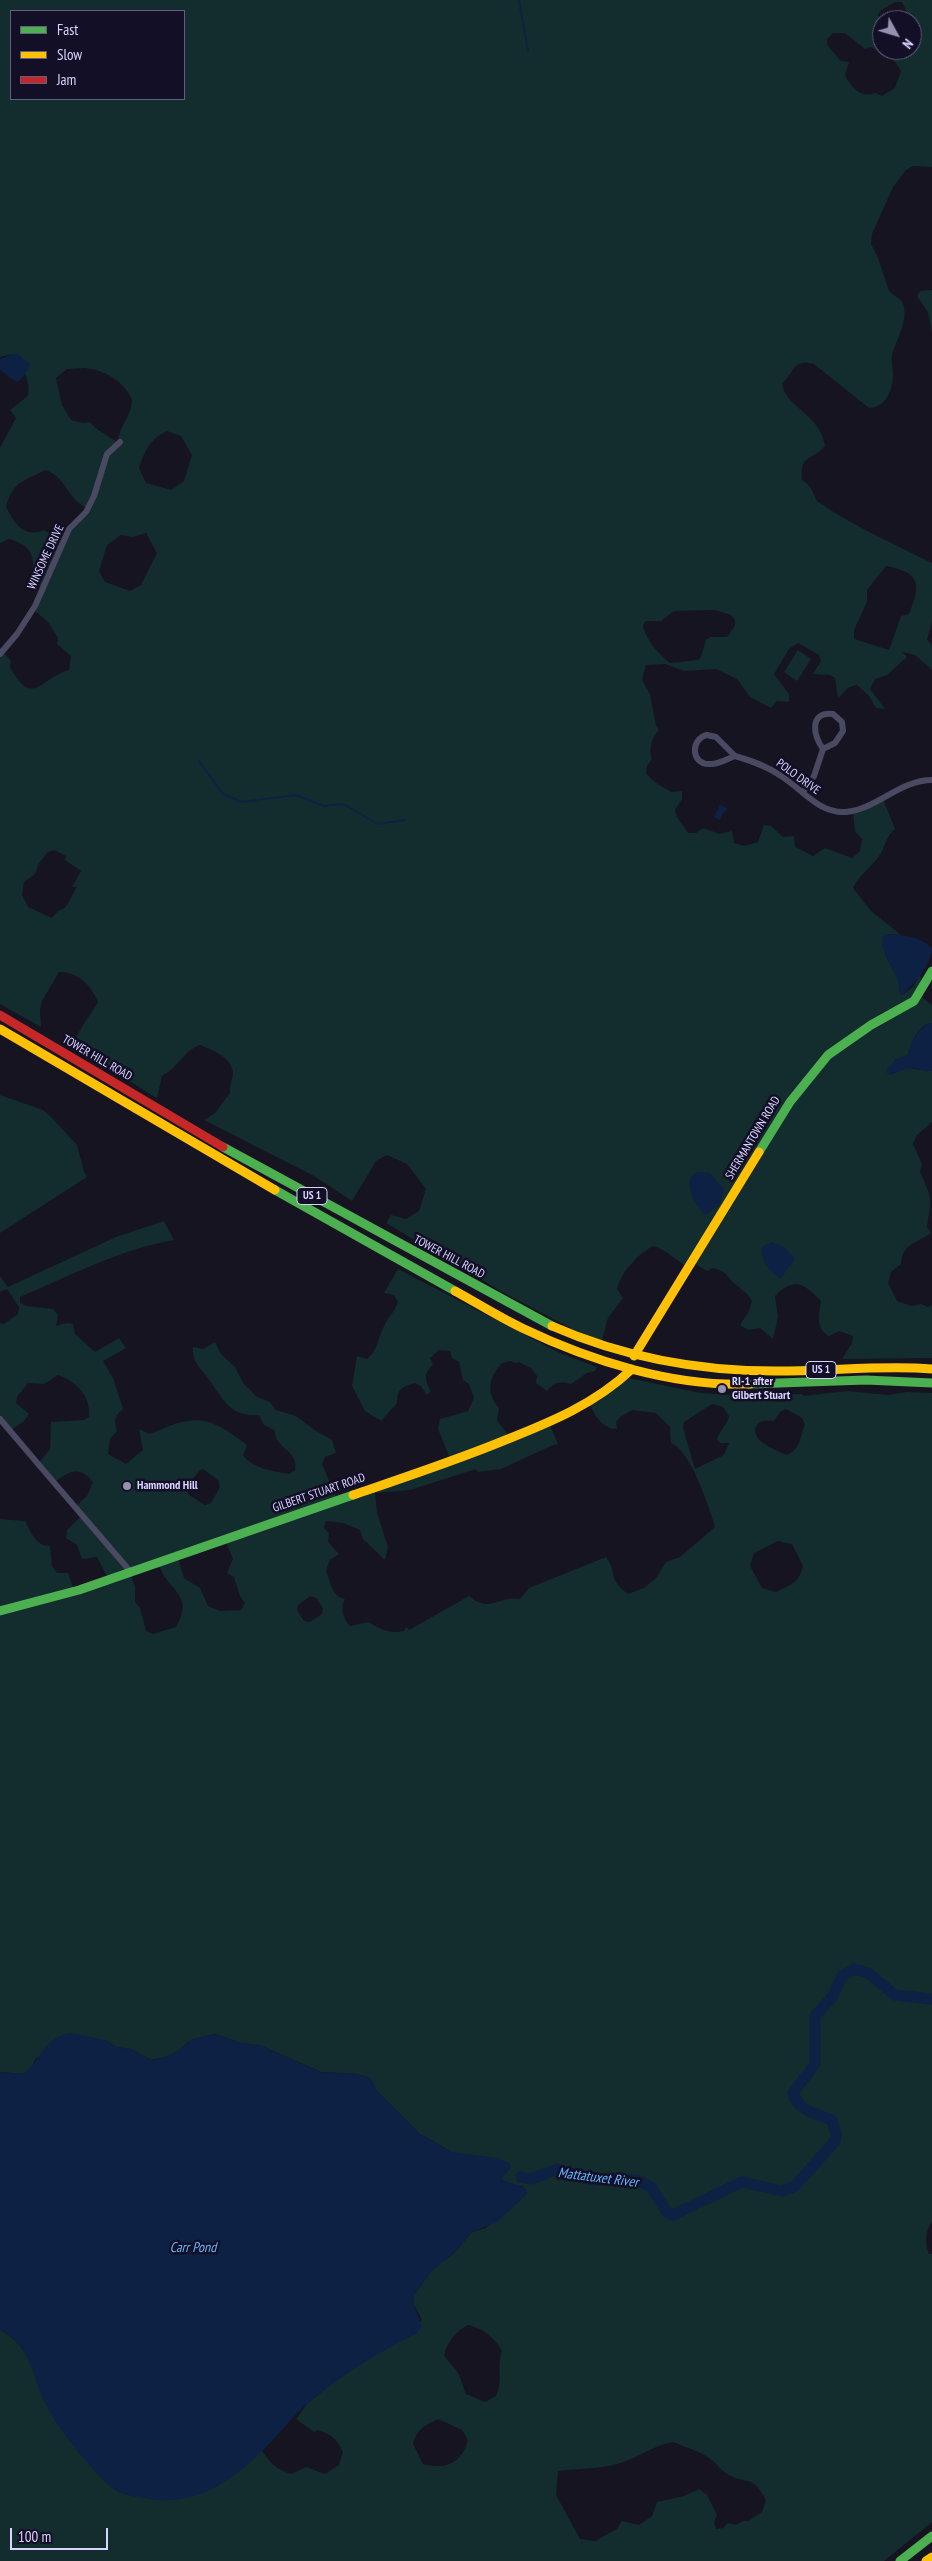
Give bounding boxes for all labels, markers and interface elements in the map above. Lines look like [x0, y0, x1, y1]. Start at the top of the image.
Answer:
legend [10, 10, 185, 100]
north arrow [872, 10, 922, 60]
text: Fast [57, 20, 78, 39]
text: N [899, 35, 917, 52]
text: Slow [57, 45, 82, 64]
text: Jam [57, 70, 76, 89]
street label: WINSOME DRIVE [25, 522, 67, 592]
street label: POLO DRIVE [773, 756, 823, 798]
street label: TOWER HILL ROAD [60, 1032, 134, 1084]
street label: SHERMANTOWN ROAD [723, 1094, 783, 1182]
road number: US 1 [297, 1188, 327, 1204]
street label: TOWER HILL ROAD [411, 1232, 487, 1282]
road number: US 1 [806, 1362, 836, 1378]
place label: RI-1 after Gilbert Stuart [732, 1375, 790, 1403]
marker: RI-1 after Gilbert Stuart [716, 1383, 728, 1395]
street label: GILBERT STUART ROAD [271, 1470, 367, 1516]
place label: Hammond Hill [137, 1479, 198, 1493]
marker: Hammond Hill [121, 1480, 133, 1492]
water label: Mattatuxet River [557, 2165, 639, 2191]
water label: Carr Pond [170, 2240, 216, 2256]
scale bar [12, 2518, 110, 2550]
text: 100 m [18, 2527, 51, 2546]

